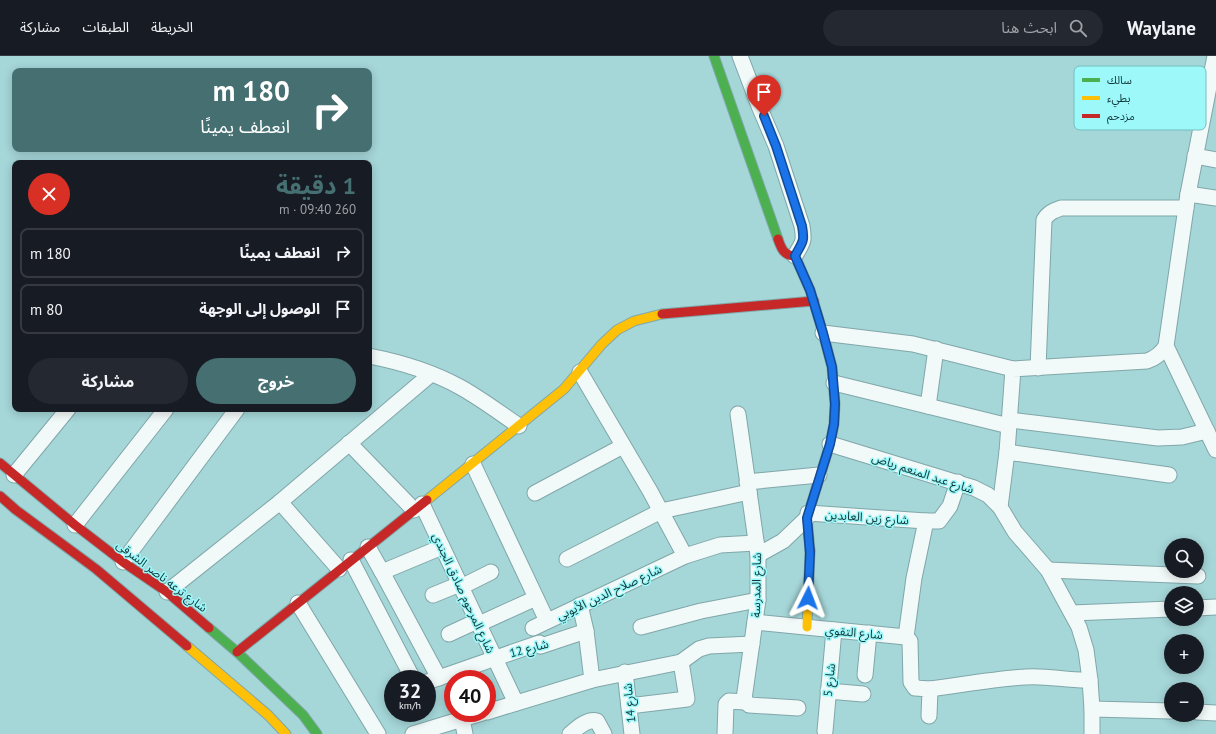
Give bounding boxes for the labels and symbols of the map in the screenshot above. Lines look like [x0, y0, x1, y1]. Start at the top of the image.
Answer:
legend [1074, 66, 1206, 130]
text: سالك [1107, 73, 1132, 87]
pin [747, 75, 781, 116]
text: بطيء [1107, 91, 1130, 108]
text: مزدحم [1107, 109, 1135, 125]
street label: شارع عبد المنعم رياض [869, 449, 976, 498]
street label: شارع زين العابدين [825, 507, 909, 529]
street label: شارع المرحوم صادق الجندي [427, 530, 499, 657]
street label: شارع ترعه ناصر الشرقى [112, 537, 210, 617]
street label: شارع المدرسة [748, 552, 766, 618]
street label: شارع صلاح الدين الأيوبي [554, 561, 665, 626]
position arrow [787, 577, 829, 619]
street label: شارع التقوي [824, 622, 883, 645]
street label: شارع 12 [508, 636, 551, 662]
street label: شارع 5 [820, 663, 840, 697]
speed limit sign: 40 [444, 670, 496, 722]
street label: شارع 14 [619, 682, 641, 724]

